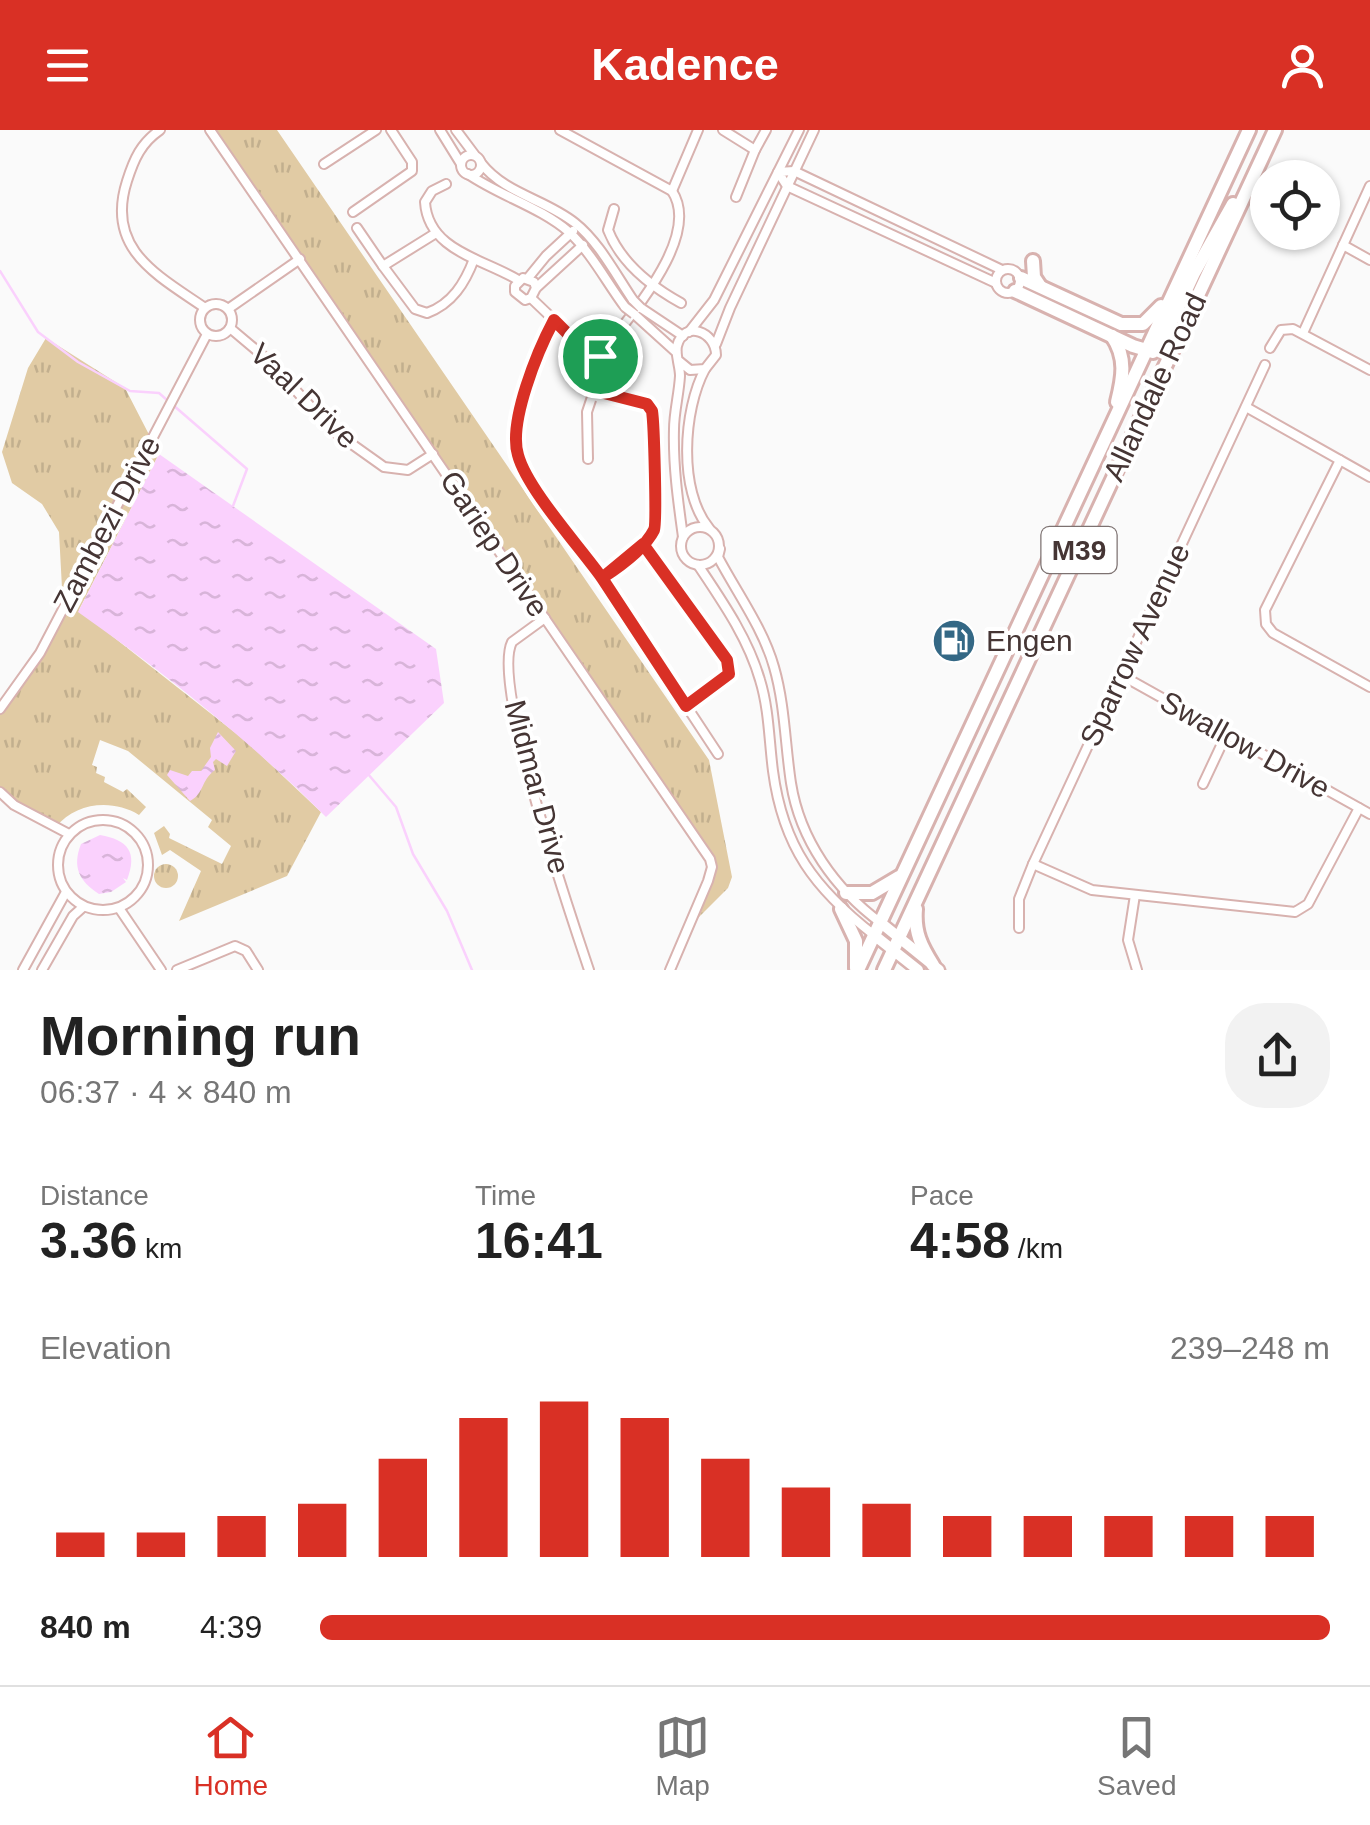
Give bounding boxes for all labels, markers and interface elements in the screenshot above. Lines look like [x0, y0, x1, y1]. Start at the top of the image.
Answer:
icon: menu [40, 38, 95, 93]
icon: person [1275, 38, 1330, 93]
text: Kadence [591, 39, 779, 90]
map controls [1250, 160, 1340, 250]
button: locate [1250, 160, 1340, 250]
street label: Allandale Road [1097, 288, 1212, 486]
pin [558, 314, 643, 399]
icon: arrive [573, 329, 628, 384]
street label: Vaal Drive [244, 336, 365, 455]
street label: Zambezi Drive [47, 431, 167, 617]
street label: Gariep Drive [434, 465, 555, 623]
road number: M39 [1042, 527, 1116, 573]
street label: Sparrow Avenue [1073, 538, 1196, 751]
fuel station icon: Engen [931, 618, 977, 664]
place label: Engen [986, 624, 1073, 657]
street label: Swallow Drive [1155, 684, 1336, 805]
street label: Midmar Drive [498, 696, 577, 877]
button: share [1225, 1003, 1330, 1108]
text: Morning run [40, 1005, 361, 1067]
text: 06:37 · 4 × 840 m [40, 1074, 292, 1110]
text: Distance [40, 1180, 149, 1211]
text: Time [475, 1180, 536, 1211]
text: Pace [910, 1180, 974, 1211]
text: 3.36 [40, 1213, 137, 1269]
text: 16:41 [475, 1213, 603, 1269]
text: 4:58 [910, 1213, 1010, 1269]
text: km [137, 1233, 182, 1264]
text: /km [1010, 1233, 1063, 1264]
text: Elevation [40, 1330, 172, 1366]
text: 239–248 m [1170, 1330, 1330, 1366]
text: 840 m [40, 1609, 131, 1645]
text: 4:39 [200, 1609, 262, 1645]
tab: Home [193, 1710, 268, 1802]
tab: Map [655, 1710, 710, 1802]
tab: Saved [1097, 1710, 1176, 1802]

